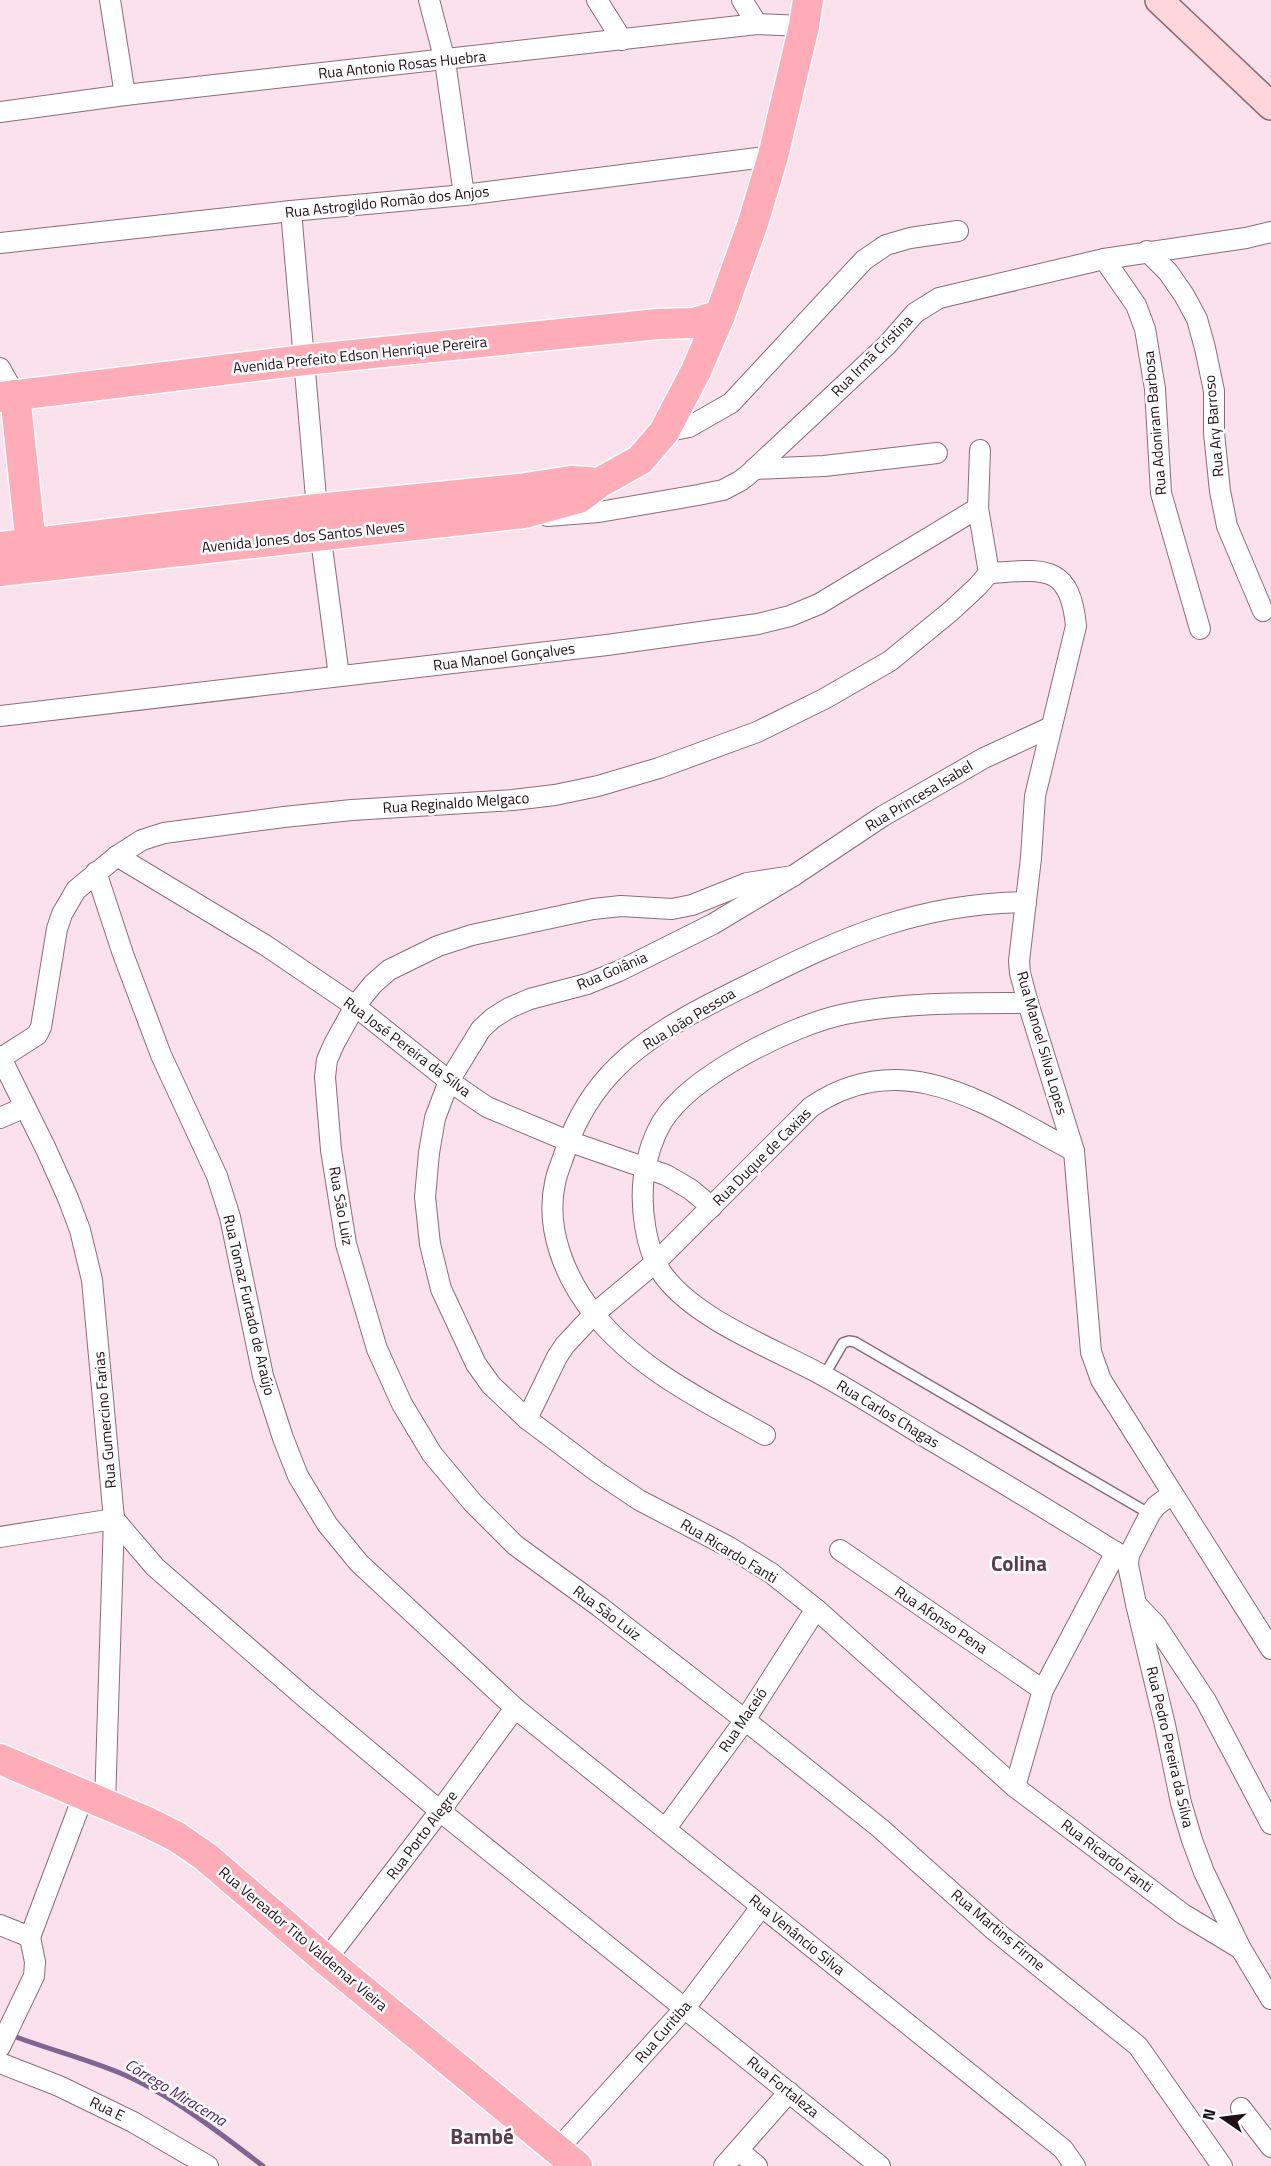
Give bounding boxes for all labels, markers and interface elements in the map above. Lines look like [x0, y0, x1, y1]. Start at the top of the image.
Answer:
street label: Rua Antonio Rosas Huebra [317, 44, 488, 85]
street label: Rua Astrogildo Romão dos Anjos [284, 179, 490, 224]
street label: Rua Irmã Cristina [825, 309, 918, 402]
street label: Avenida Prefeito Edson Henrique Pereira [232, 330, 489, 379]
street label: Rua Adoniram Barbosa [1137, 349, 1172, 496]
street label: Rua Ary Barroso [1198, 374, 1229, 478]
street label: Avenida Jones dos Santos Neves [200, 514, 406, 559]
street label: Rua Manoel Gonçalves [432, 636, 576, 677]
street label: Rua Princesa Isabel [860, 754, 977, 837]
street label: Rua Reginaldo Melgaco [382, 786, 530, 819]
street label: Rua Goiânia [573, 945, 651, 996]
street label: Rua Manoel Silva Lopes [1011, 968, 1074, 1118]
street label: Rua João Pessoa [638, 982, 740, 1055]
street label: Rua José Pereira da Silva [339, 991, 476, 1103]
street label: Rua Duque de Caxias [707, 1102, 816, 1211]
street label: Rua São Luiz [323, 1165, 360, 1247]
street label: Rua Tomaz Furtado de Araújo [217, 1212, 282, 1398]
street label: Rua Gumercino Farias [87, 1351, 122, 1489]
street label: Rua Carlos Chagas [832, 1374, 944, 1453]
street label: Rua Ricardo Fanti [676, 1512, 782, 1589]
district label: Colina [991, 1547, 1047, 1579]
street label: Rua São Luiz [568, 1579, 646, 1646]
street label: Rua Afonso Pena [890, 1580, 993, 1660]
street label: Rua Pedro Pereira da Silva [1141, 1664, 1200, 1830]
street label: Rua Maceió [713, 1683, 773, 1757]
street label: Rua Porto Alegre [380, 1785, 463, 1884]
street label: Rua Ricardo Fanti [1056, 1813, 1158, 1898]
street label: Rua Vereador Tito Valdemar Vieira [214, 1861, 393, 2017]
street label: Rua Martins Firme [946, 1883, 1050, 1976]
street label: Rua Venâncio Silva [744, 1889, 851, 1981]
street label: Rua Curitiba [629, 1995, 697, 2068]
street label: Rua Fortaleza [742, 2050, 825, 2123]
water label: Córrego Miracema [121, 2052, 232, 2132]
north arrow [1193, 2088, 1253, 2148]
street label: Rua E [86, 2090, 129, 2127]
text: N [1195, 2106, 1221, 2123]
district label: Bambé [450, 2120, 514, 2152]

